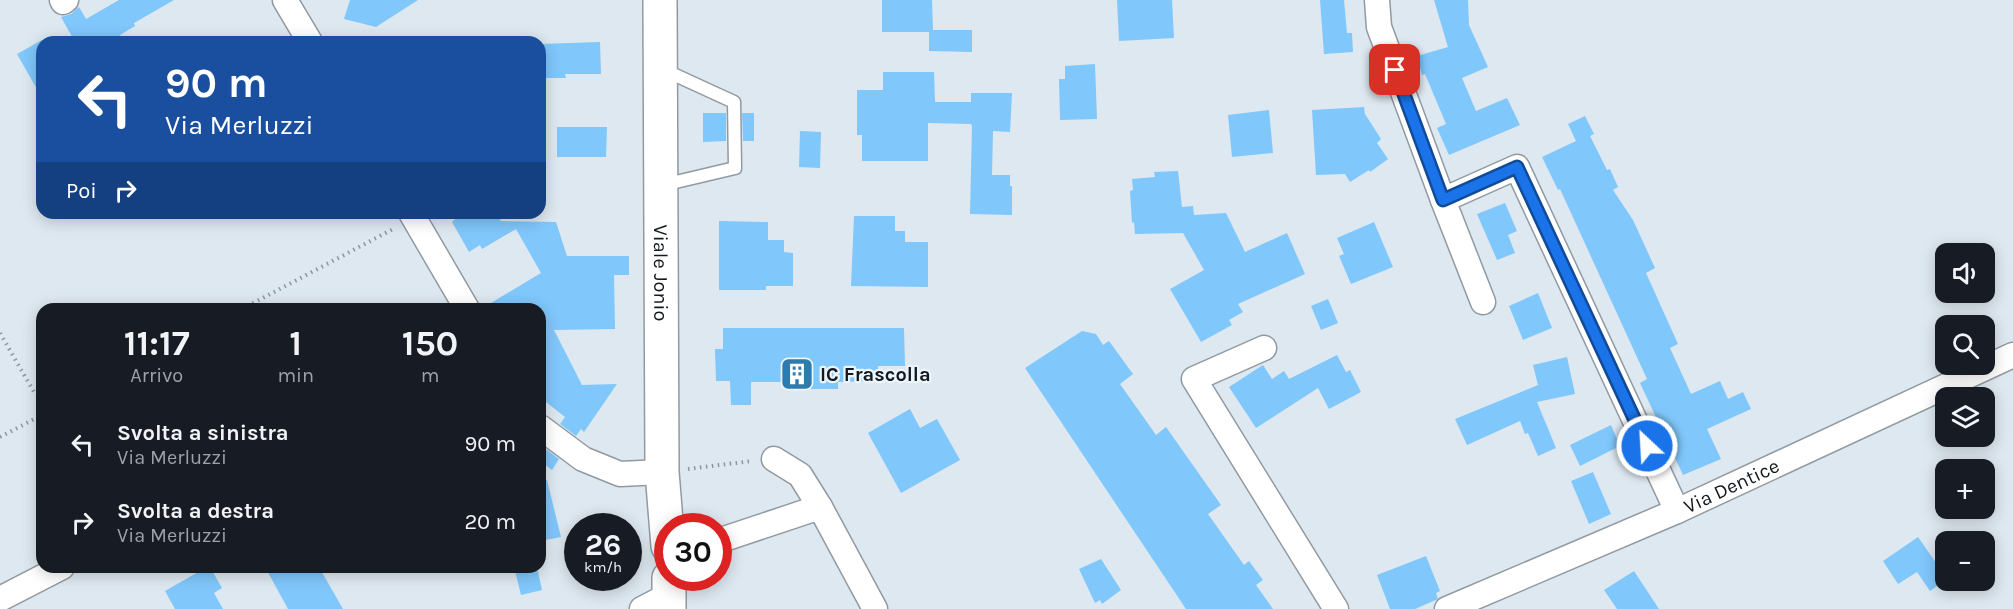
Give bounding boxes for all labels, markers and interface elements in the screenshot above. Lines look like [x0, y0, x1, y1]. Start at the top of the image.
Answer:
pin [1369, 44, 1420, 95]
icon: arrive [1378, 53, 1411, 86]
text: 90 m [165, 58, 268, 108]
icon: left [66, 60, 144, 138]
text: Via Merluzzi [165, 109, 314, 141]
icon: right [109, 174, 142, 207]
text: Poi [66, 178, 97, 204]
street label: Viale Jonio [649, 225, 673, 321]
map controls [1935, 243, 1995, 591]
button: sound [1935, 243, 1995, 303]
button: search [1935, 315, 1995, 375]
text: 11:17 [124, 322, 190, 364]
text: 1 [289, 322, 302, 364]
text: 150 [402, 322, 458, 364]
building icon: IC Frascolla [779, 356, 815, 392]
place label: IC Frascolla [820, 363, 931, 386]
text: Arrivo [130, 364, 183, 387]
text: min [277, 364, 314, 387]
text: m [421, 364, 439, 387]
button: layers [1935, 387, 1995, 447]
position arrow [1615, 414, 1679, 478]
text: Svolta a sinistra [117, 420, 289, 446]
icon: left [66, 428, 99, 461]
text: 90 m [464, 431, 516, 457]
text: Via Merluzzi [117, 446, 227, 469]
street label: Via Dentice [1680, 454, 1783, 518]
button: + [1935, 459, 1995, 519]
text: Svolta a destra [117, 498, 274, 524]
icon: right [66, 506, 99, 539]
text: 20 m [464, 509, 516, 535]
speed limit sign: 30 [654, 513, 732, 591]
text: Via Merluzzi [117, 524, 227, 547]
text: 26 [585, 527, 621, 563]
button: − [1935, 531, 1995, 591]
text: km/h [584, 558, 622, 576]

